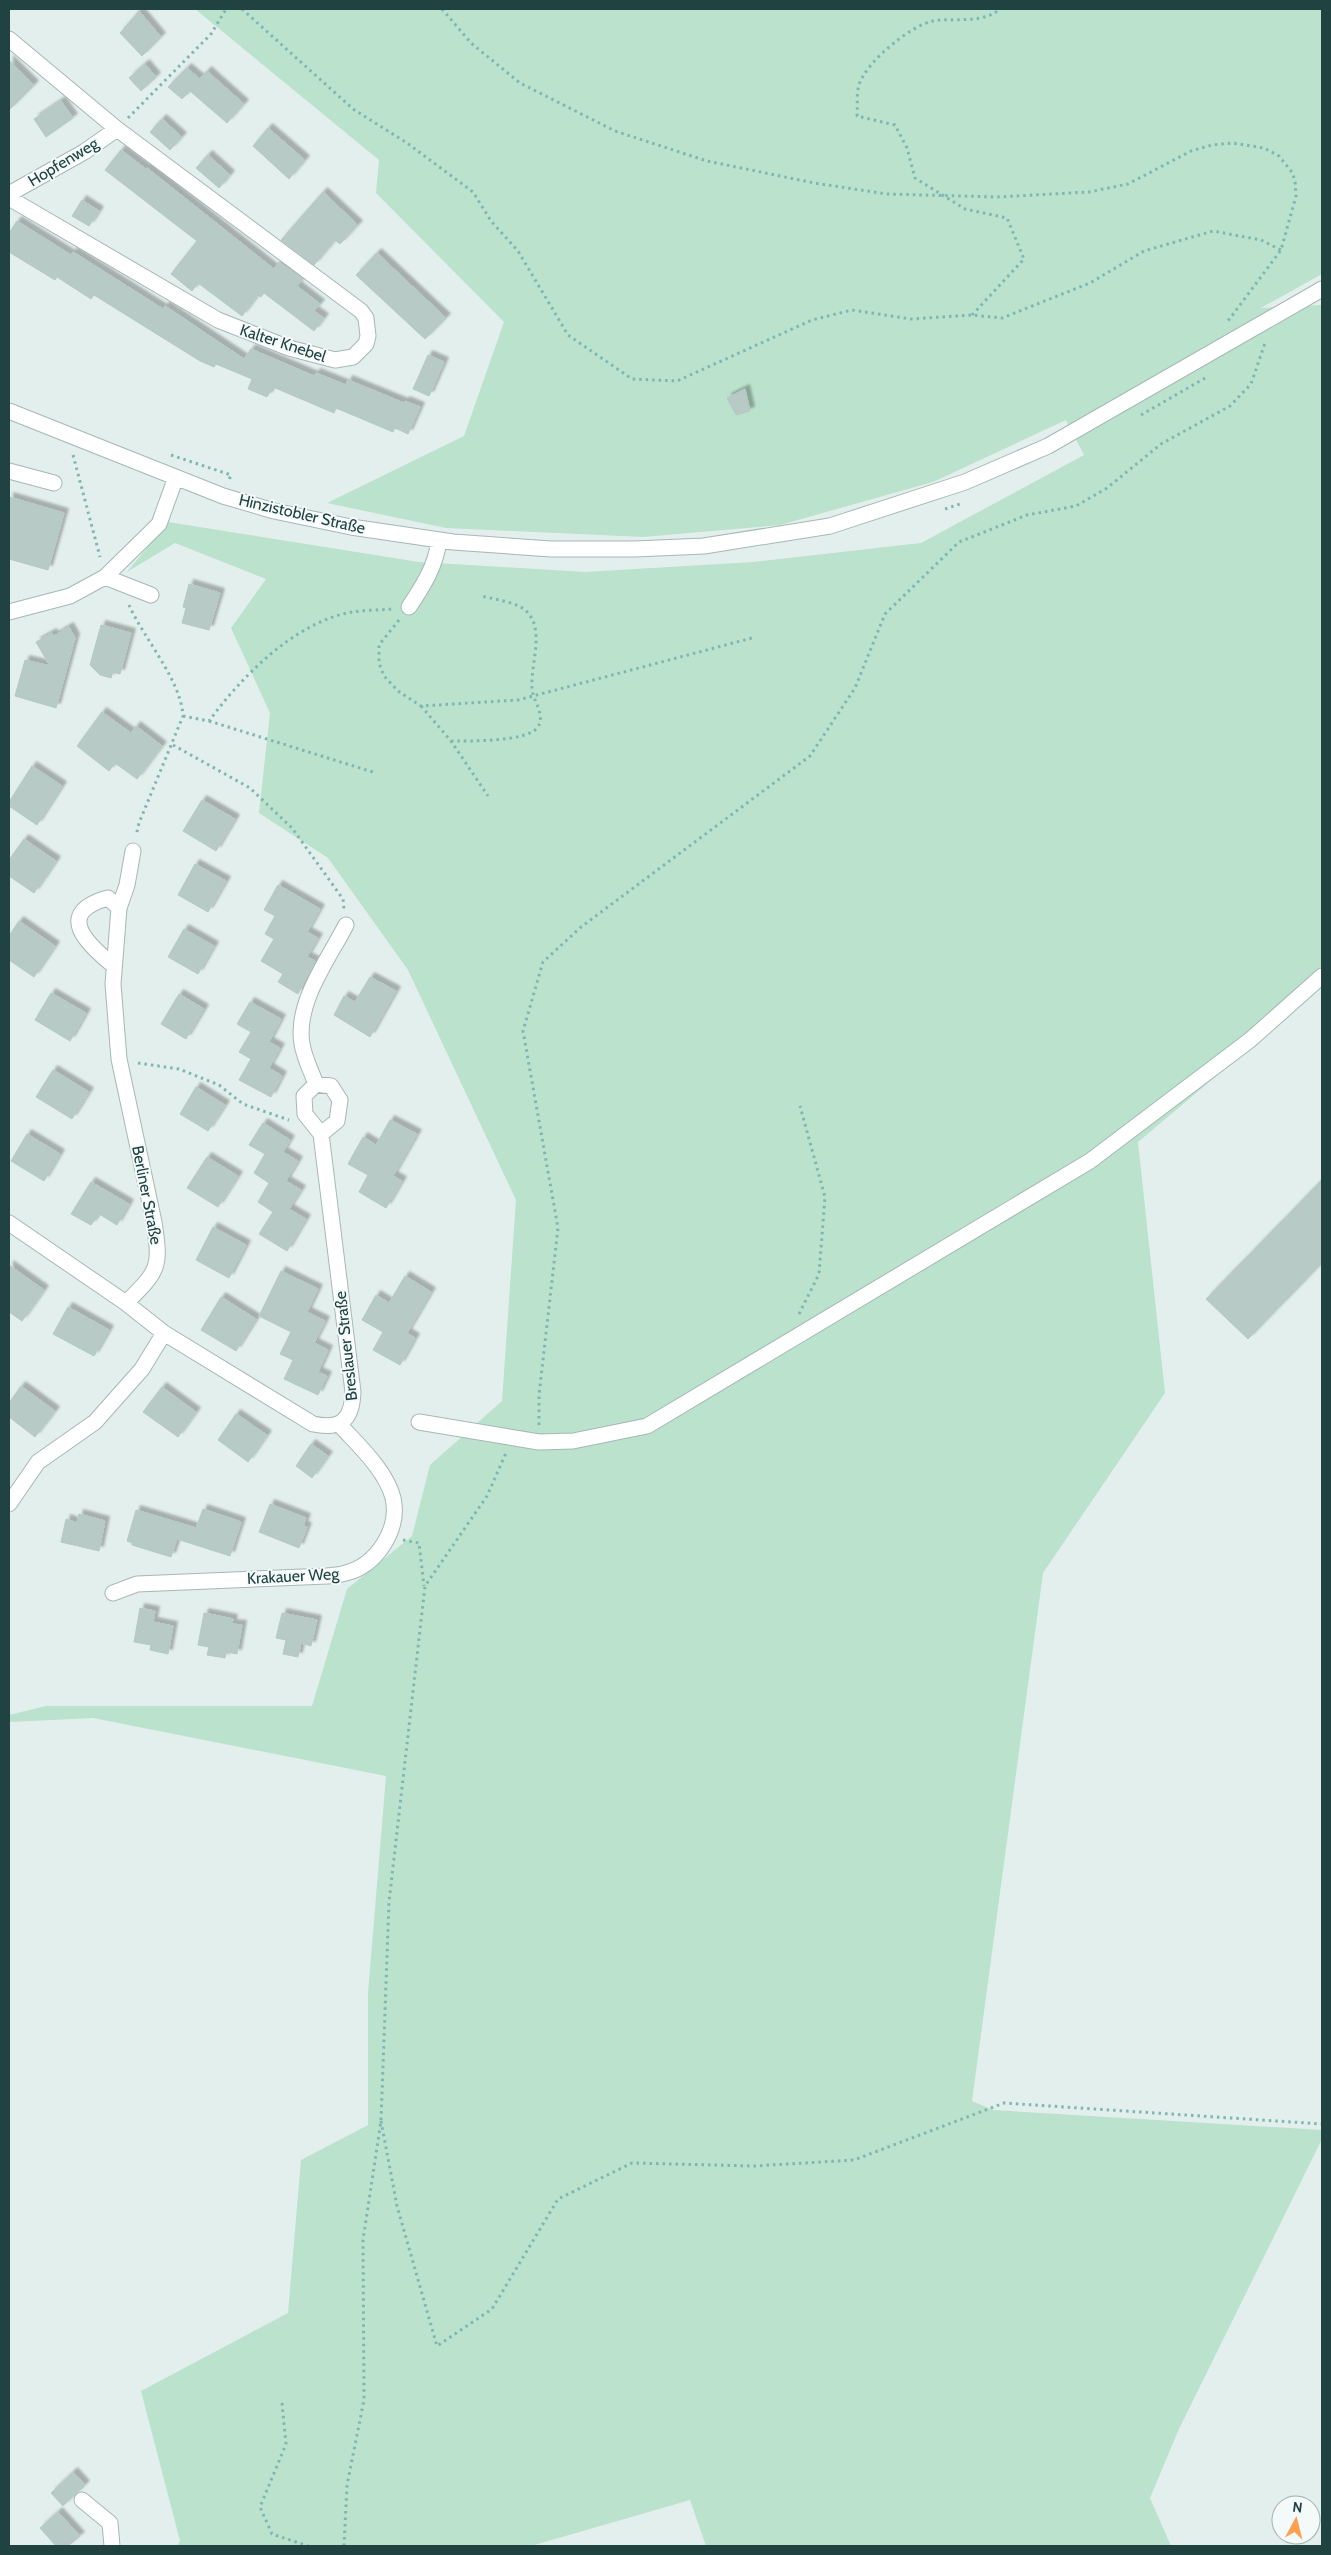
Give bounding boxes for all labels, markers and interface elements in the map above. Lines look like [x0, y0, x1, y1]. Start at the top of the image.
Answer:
street label: Hopfenweg [24, 133, 102, 190]
street label: Kalter Knebel [237, 320, 329, 366]
street label: Hinzistobler Straße [237, 490, 367, 538]
street label: Berliner Straße [128, 1144, 166, 1246]
street label: Breslauer Straße [331, 1290, 361, 1402]
street label: Krakauer Weg [246, 1564, 341, 1588]
north arrow [1271, 2495, 1321, 2545]
text: N [1292, 2498, 1304, 2517]

